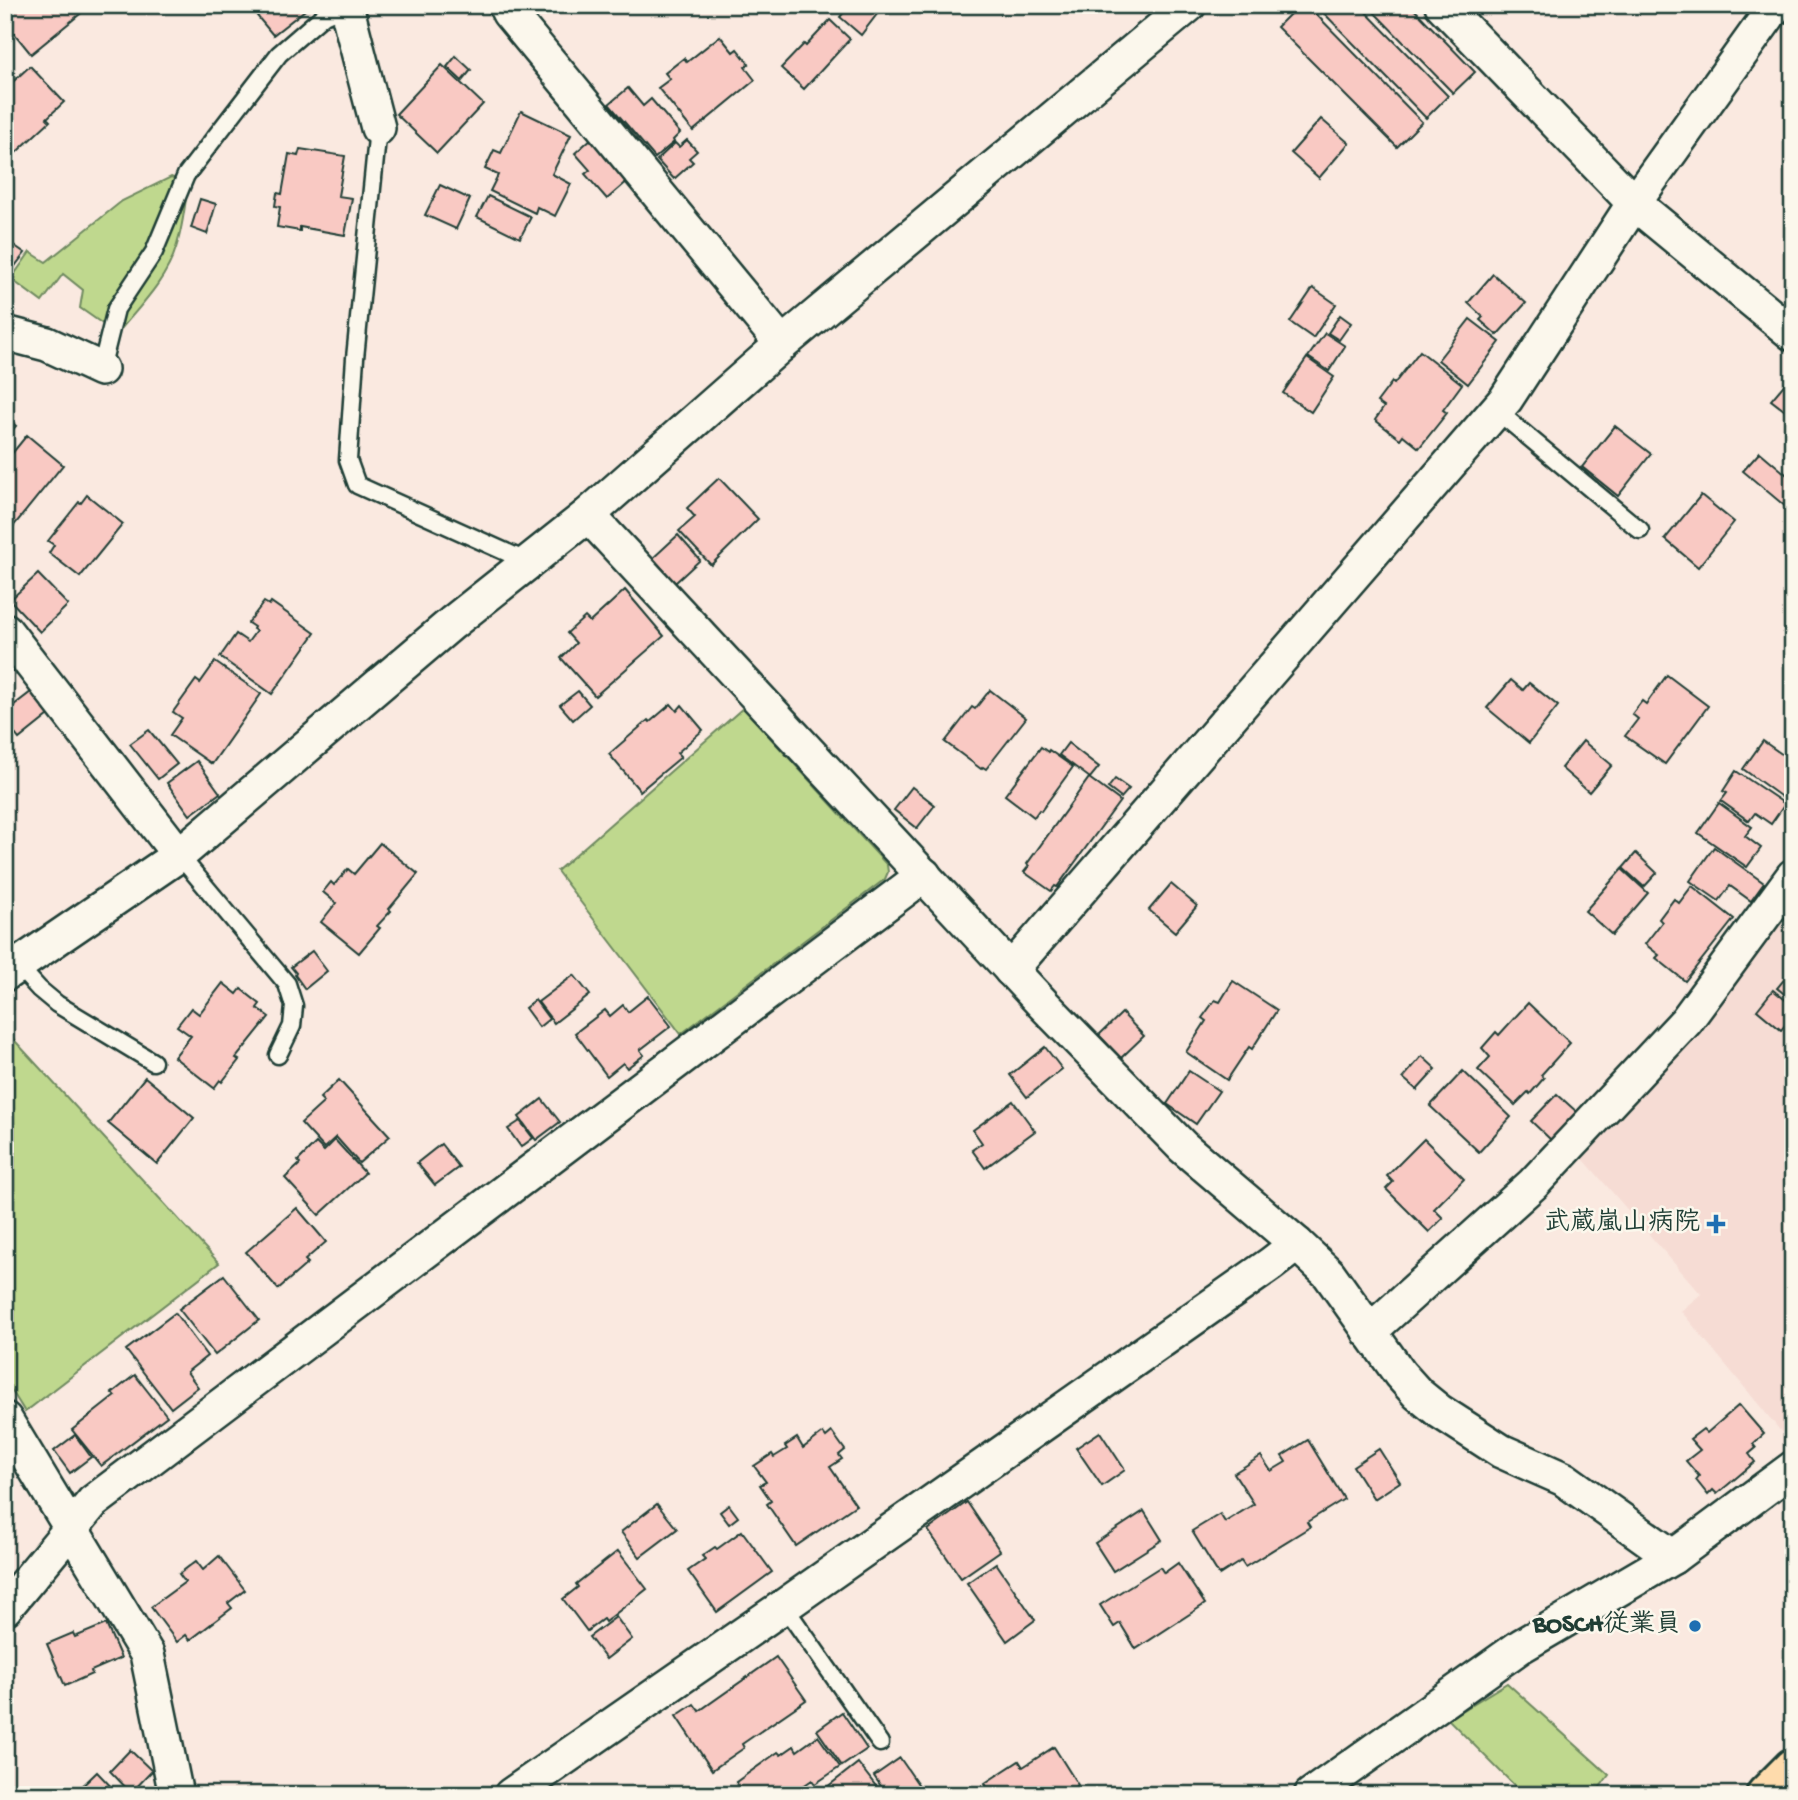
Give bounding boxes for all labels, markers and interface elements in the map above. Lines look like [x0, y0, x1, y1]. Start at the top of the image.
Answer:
place label: 武蔵嵐山病院 [1544, 1207, 1700, 1240]
marker: 武蔵嵐山病院 [1706, 1214, 1726, 1234]
place label: BOSCH従業員 [1532, 1610, 1681, 1642]
marker: BOSCH従業員 [1687, 1618, 1703, 1634]

